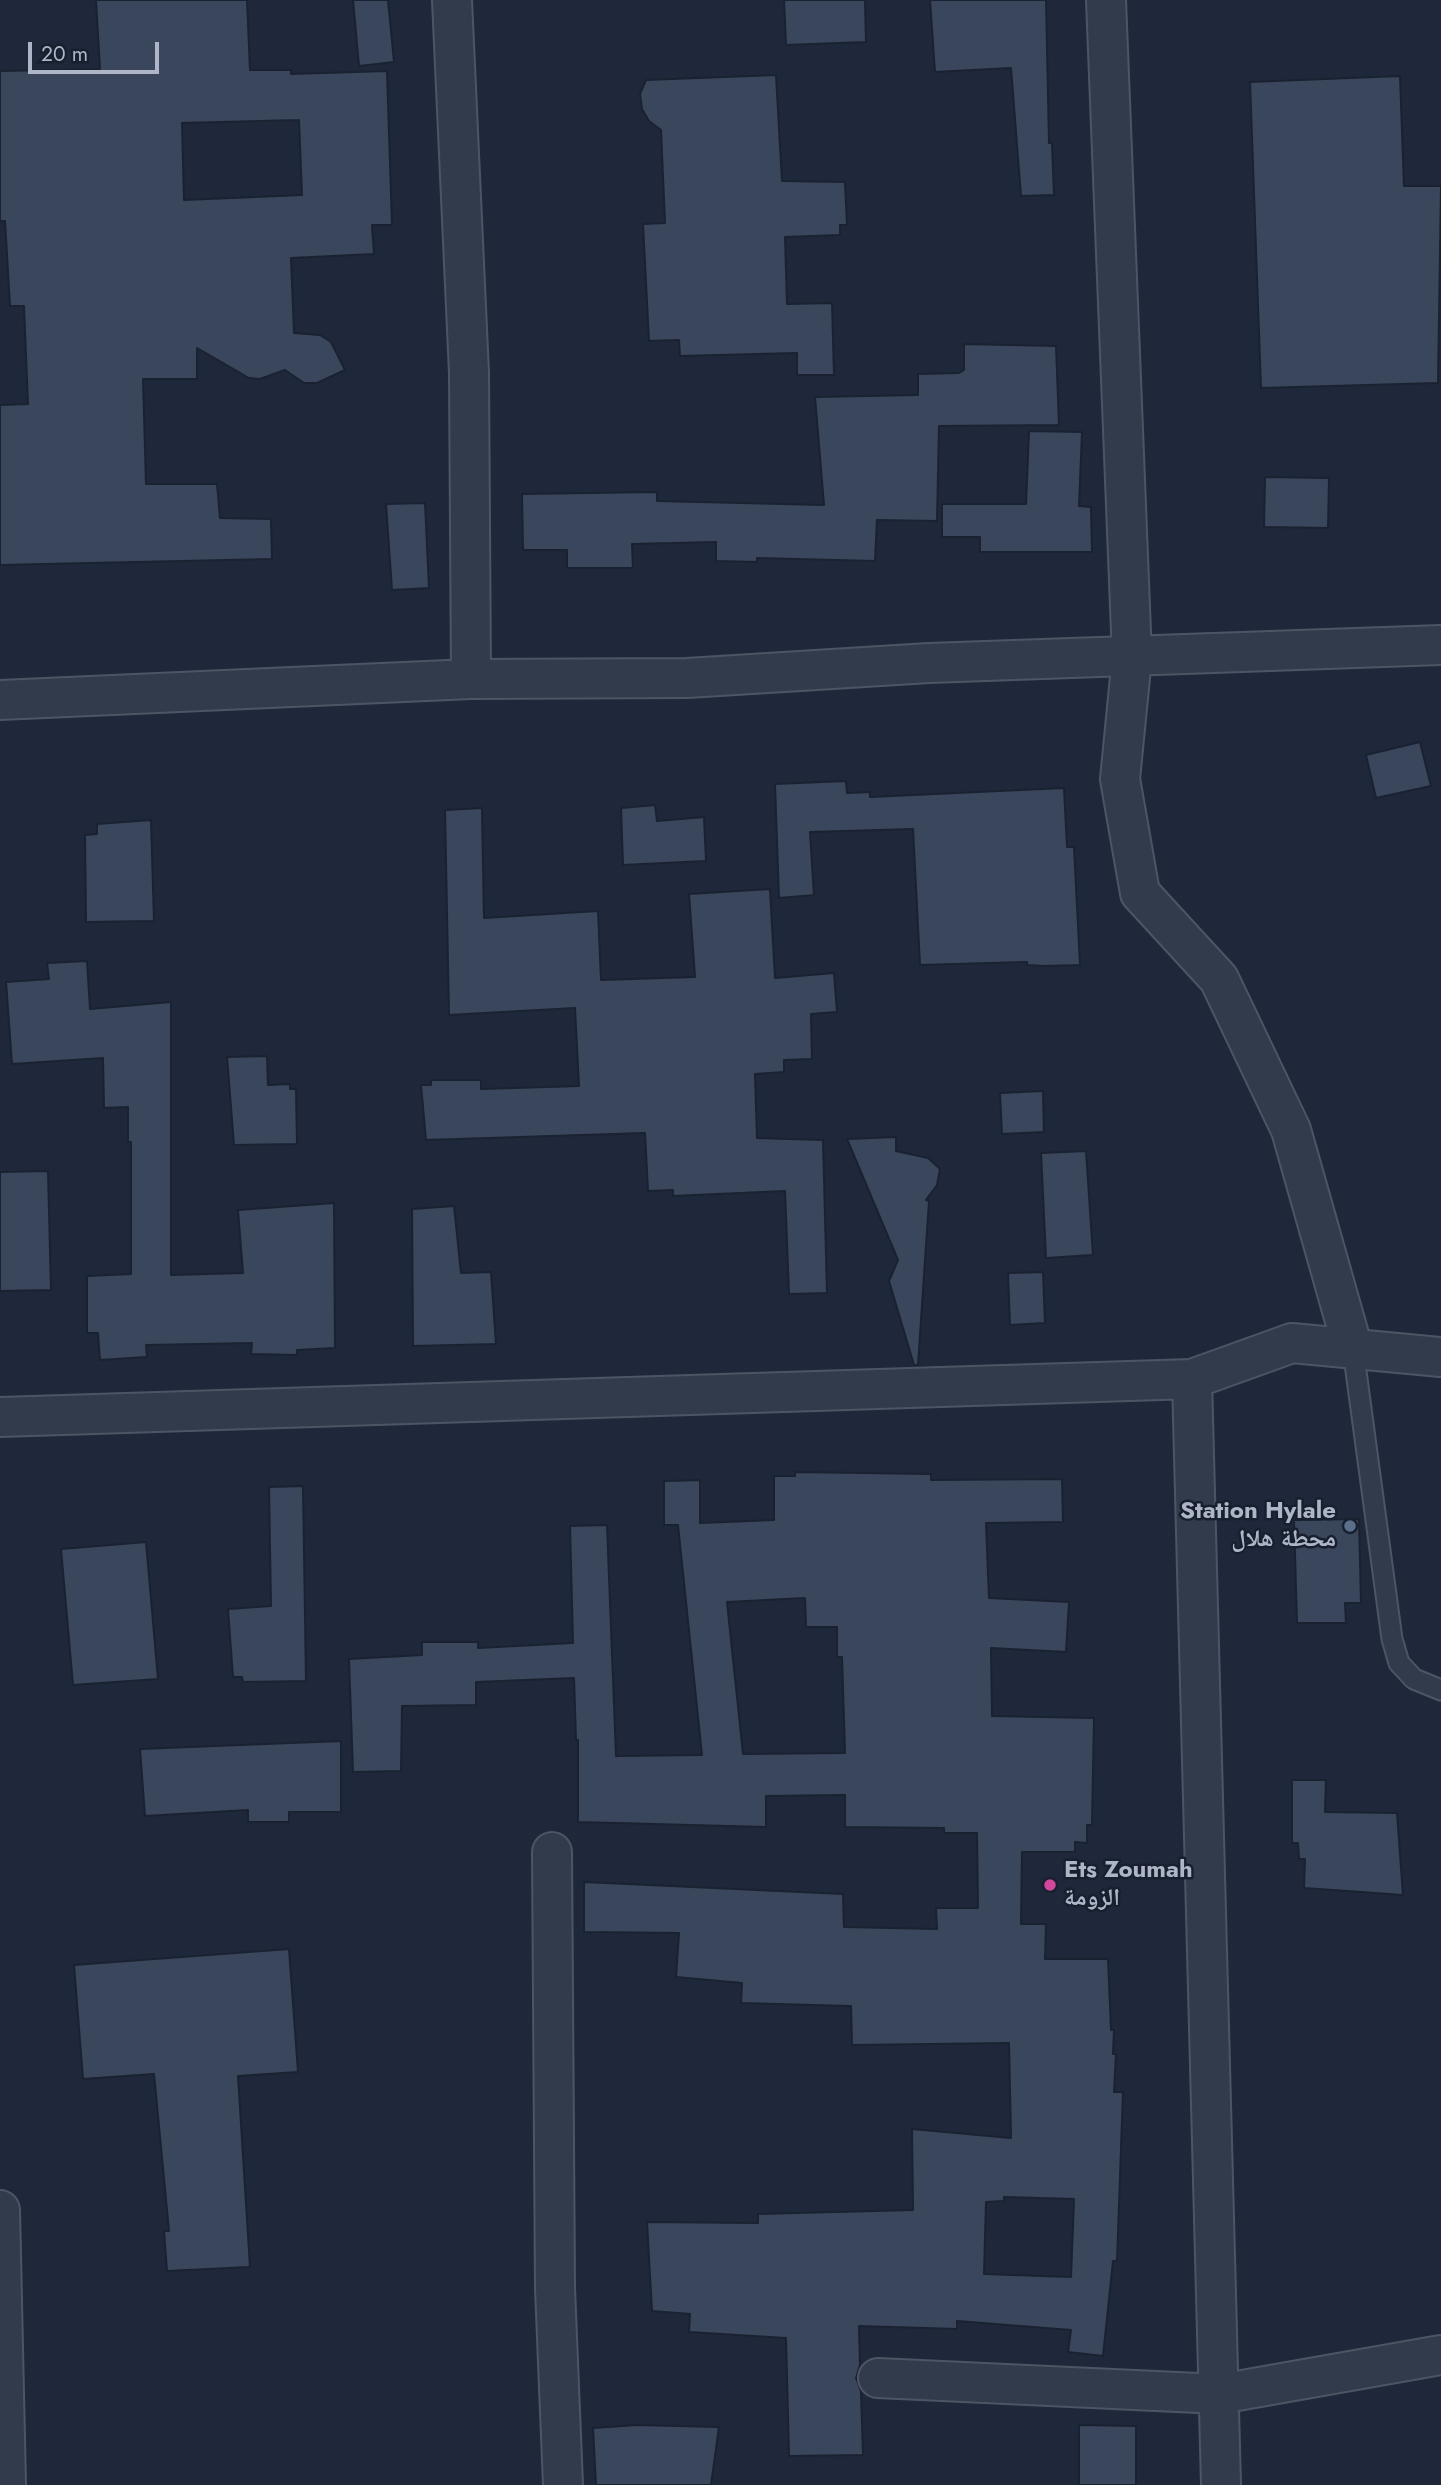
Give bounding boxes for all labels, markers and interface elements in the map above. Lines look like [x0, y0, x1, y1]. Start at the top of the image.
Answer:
scale bar [32, 28, 163, 72]
text: 20 m [41, 39, 88, 69]
place label: Station Hylale محطة هلال [1180, 1498, 1336, 1554]
marker: Station Hylale محطة هلال [1342, 1518, 1358, 1534]
place label: Ets Zoumah الزومة [1064, 1857, 1193, 1913]
marker: Ets Zoumah الزومة [1042, 1877, 1058, 1893]

